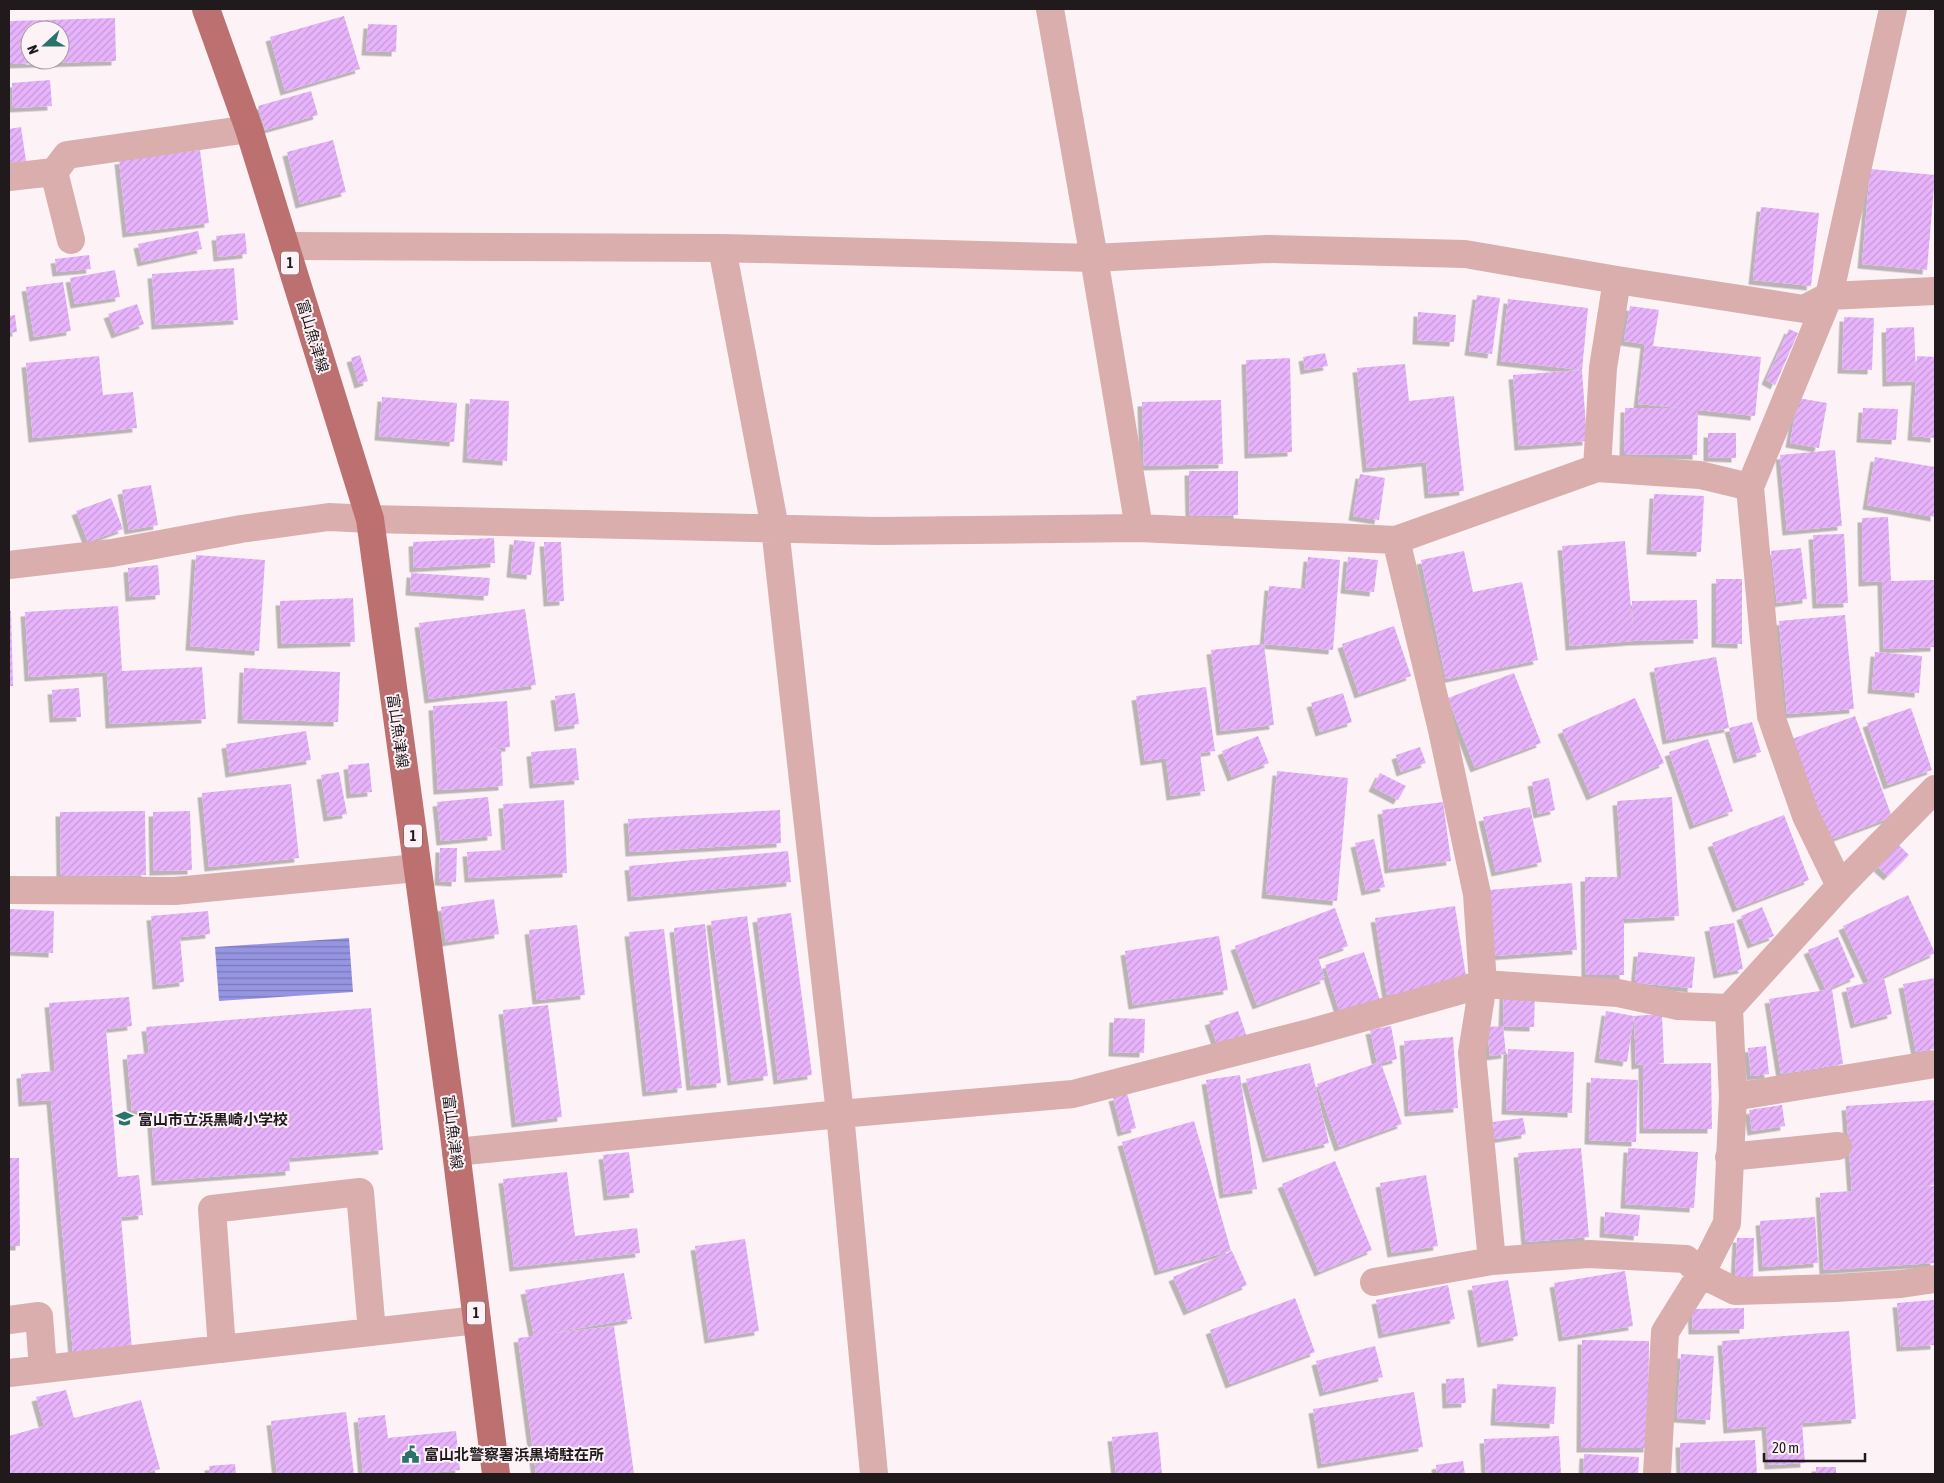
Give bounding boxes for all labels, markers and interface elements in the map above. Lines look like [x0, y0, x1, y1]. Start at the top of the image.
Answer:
north arrow [20, 20, 70, 70]
text: N [24, 43, 42, 56]
road number: 1 [281, 252, 299, 274]
street label: 富山魚津線 [294, 298, 332, 374]
street label: 富山魚津線 [384, 693, 412, 769]
road number: 1 [404, 824, 422, 848]
street label: 富山魚津線 [440, 1094, 466, 1170]
school or university icon: 富山市立浜黒崎小学校 [114, 1109, 134, 1129]
place label: 富山市立浜黒崎小学校 [138, 1111, 288, 1128]
road number: 1 [467, 1302, 485, 1325]
scale bar [1764, 1430, 1865, 1462]
text: 20 m [1772, 1439, 1799, 1456]
public building icon: 富山北警察署浜黒埼駐在所 [400, 1444, 420, 1464]
place label: 富山北警察署浜黒埼駐在所 [424, 1446, 604, 1463]

